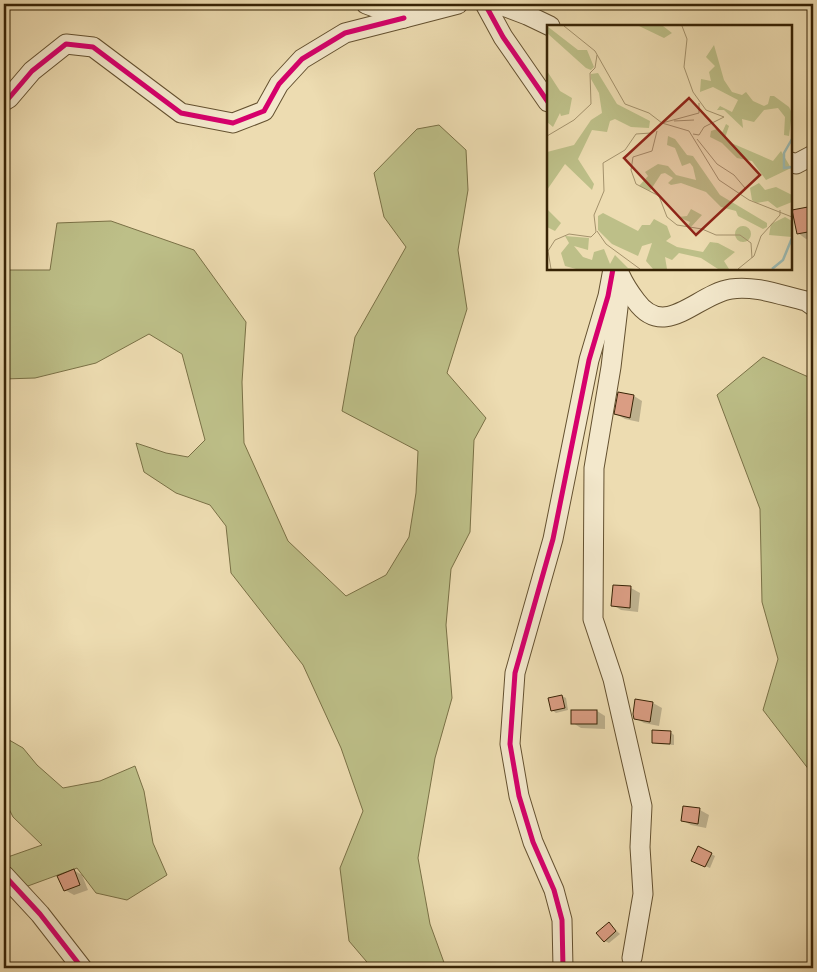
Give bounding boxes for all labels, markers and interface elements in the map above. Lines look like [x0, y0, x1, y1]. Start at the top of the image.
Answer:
inset map [547, 25, 792, 270]

